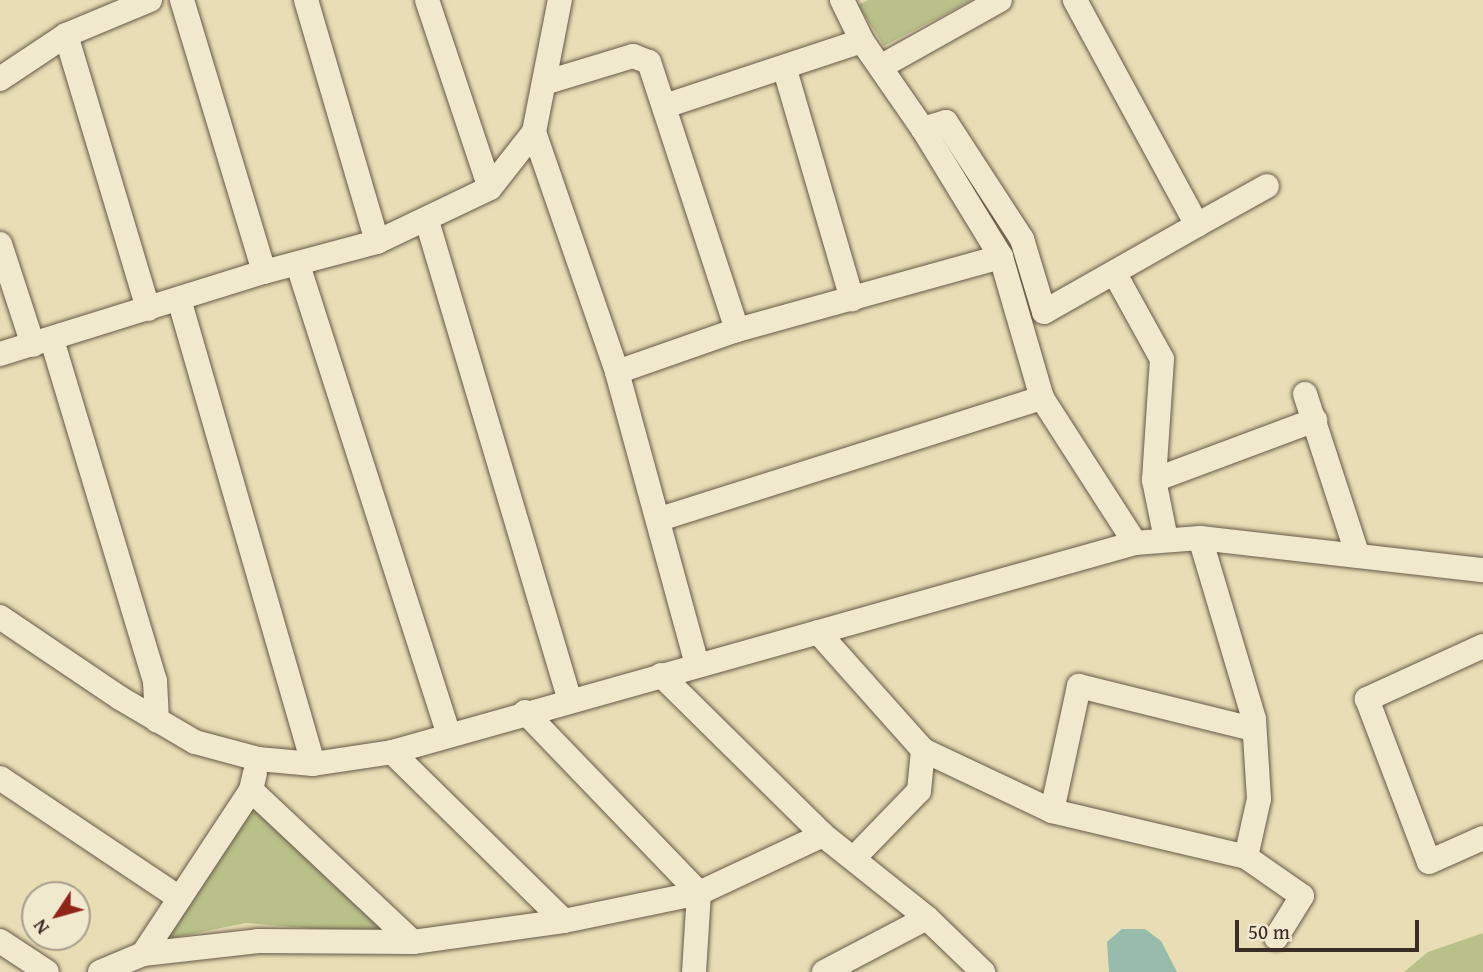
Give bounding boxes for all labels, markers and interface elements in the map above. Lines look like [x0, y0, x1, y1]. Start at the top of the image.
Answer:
north arrow [21, 881, 91, 951]
scale bar [1238, 906, 1422, 950]
text: N [26, 914, 56, 941]
text: 50 m [1248, 916, 1290, 947]

